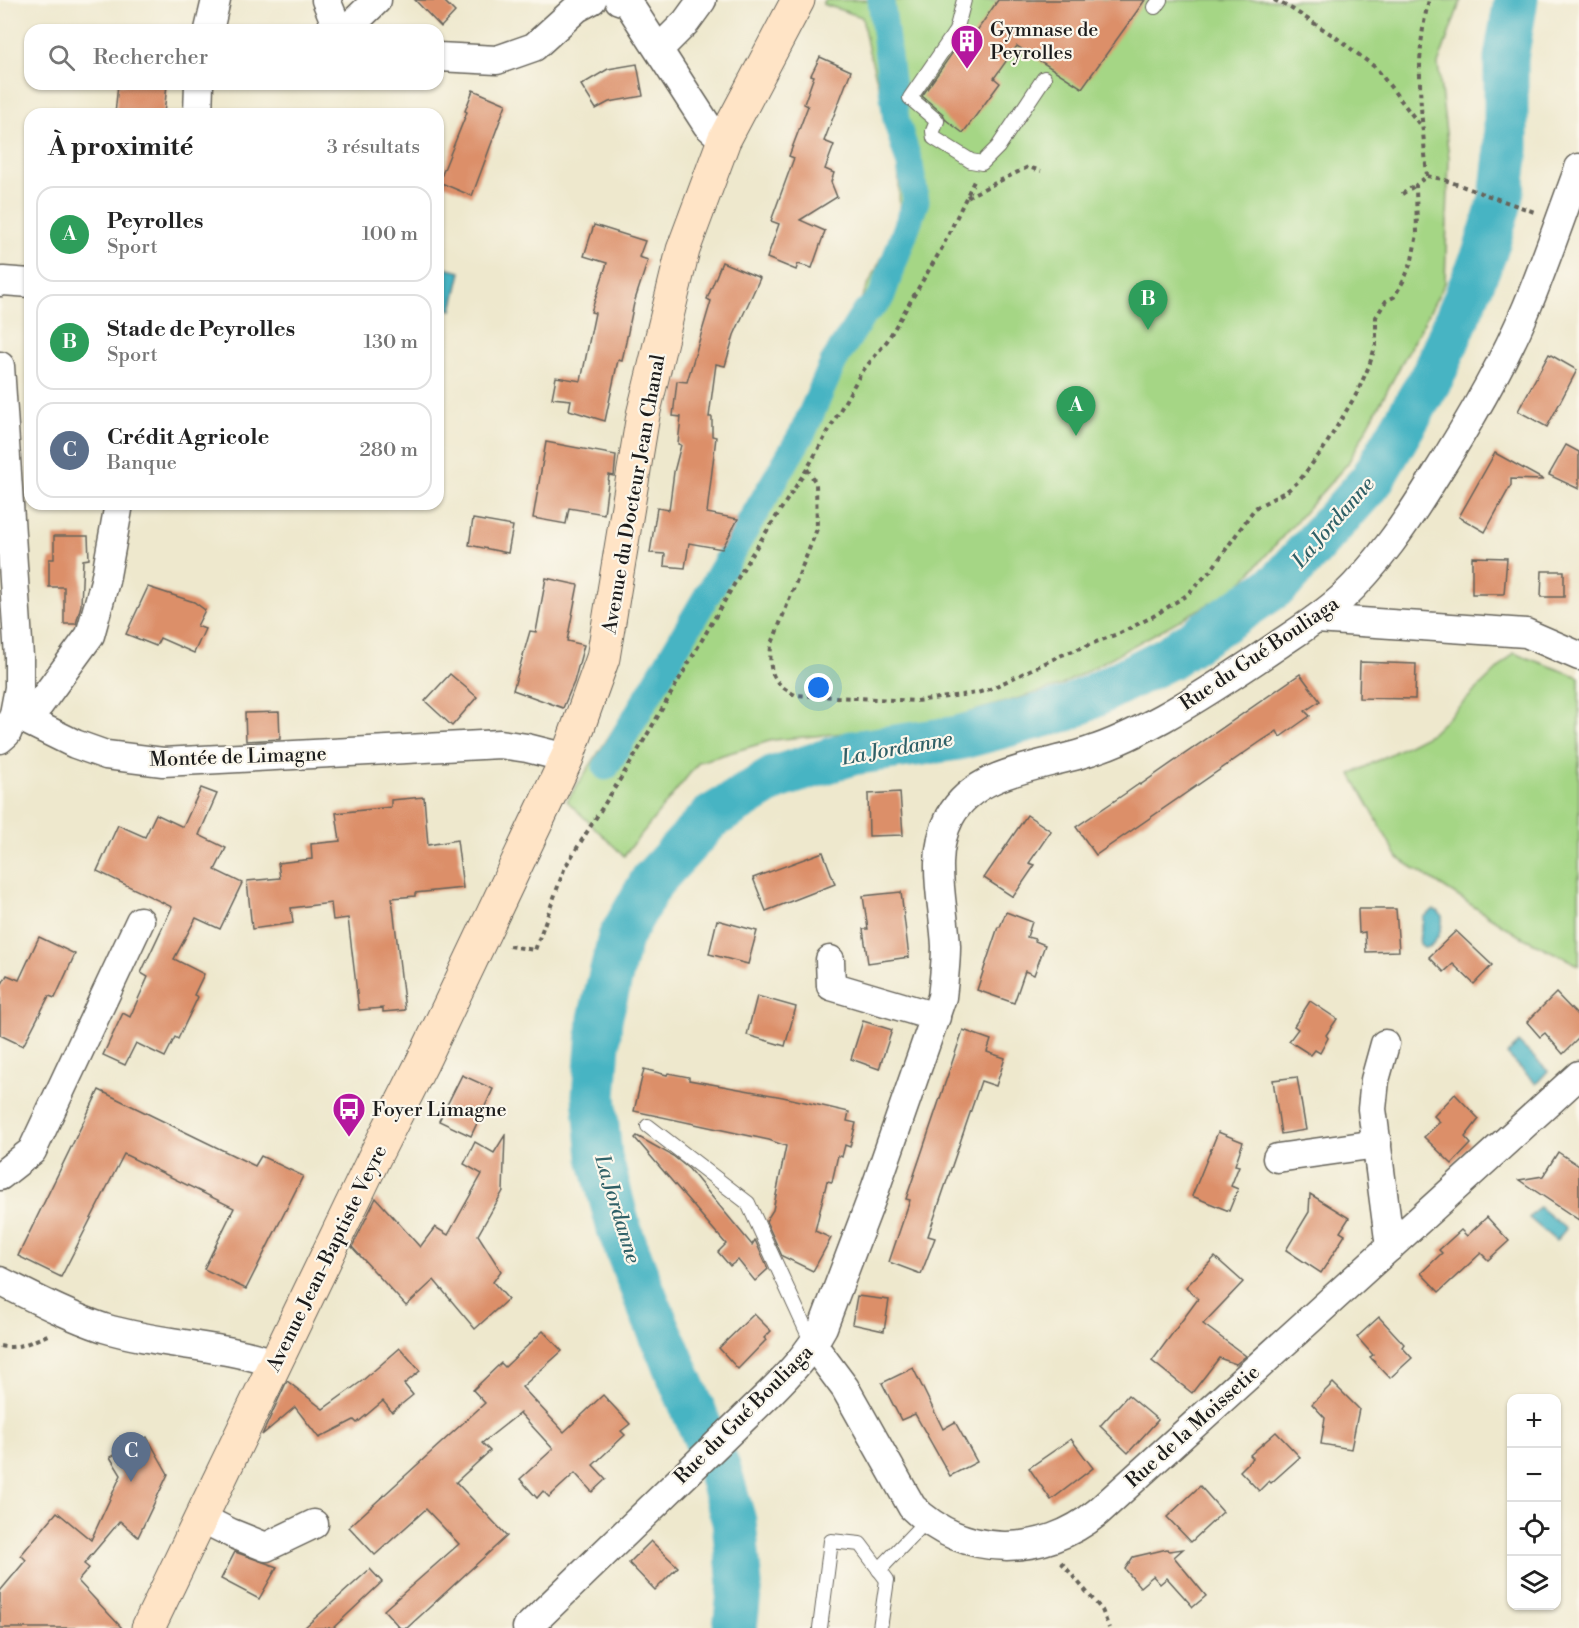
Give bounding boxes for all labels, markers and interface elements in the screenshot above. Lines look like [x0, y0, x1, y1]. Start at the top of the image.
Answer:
place label: Gymnase de Peyrolles [990, 18, 1098, 66]
building icon: Gymnase de Peyrolles [949, 23, 985, 70]
search box [24, 24, 444, 90]
icon: search [45, 41, 78, 74]
text: Rechercher [93, 44, 208, 71]
text: À proximité [48, 131, 193, 163]
text: 3 résultats [327, 135, 420, 160]
text: Peyrolles [107, 208, 204, 235]
text: A [62, 222, 77, 247]
text: 100 m [362, 222, 418, 247]
text: Sport [107, 235, 158, 260]
pin: B [1128, 280, 1168, 330]
text: Stade de Peyrolles [107, 316, 295, 343]
text: B [62, 330, 77, 355]
text: 130 m [363, 330, 418, 355]
text: Sport [107, 343, 158, 368]
street label: Avenue du Docteur Jean Chanal [597, 352, 671, 637]
pin: A [1056, 386, 1096, 436]
text: Crédit Agricole [107, 424, 269, 451]
text: C [62, 438, 77, 463]
text: 280 m [359, 438, 418, 463]
text: Banque [107, 451, 177, 476]
water label: La Jordanne [1287, 472, 1380, 574]
street label: Rue du Gué Bouliaga [1176, 591, 1345, 717]
your location [804, 673, 833, 702]
water label: La Jordanne [839, 726, 955, 772]
street label: Montée de Limagne [149, 742, 327, 773]
bus stop icon: Foyer Limagne [331, 1091, 367, 1138]
place label: Foyer Limagne [372, 1098, 507, 1123]
street label: Avenue Jean-Baptiste Veyre [261, 1141, 393, 1377]
water label: La Jordanne [588, 1151, 646, 1267]
street label: Rue du Gué Bouliaga [669, 1340, 819, 1490]
street label: Rue de la Moissetie [1121, 1360, 1265, 1494]
map controls [1507, 1394, 1561, 1610]
button: + [1507, 1394, 1561, 1448]
pin: C [112, 1432, 150, 1482]
button: − [1507, 1448, 1561, 1502]
button: locate [1507, 1502, 1561, 1556]
button: layers [1507, 1556, 1561, 1610]

